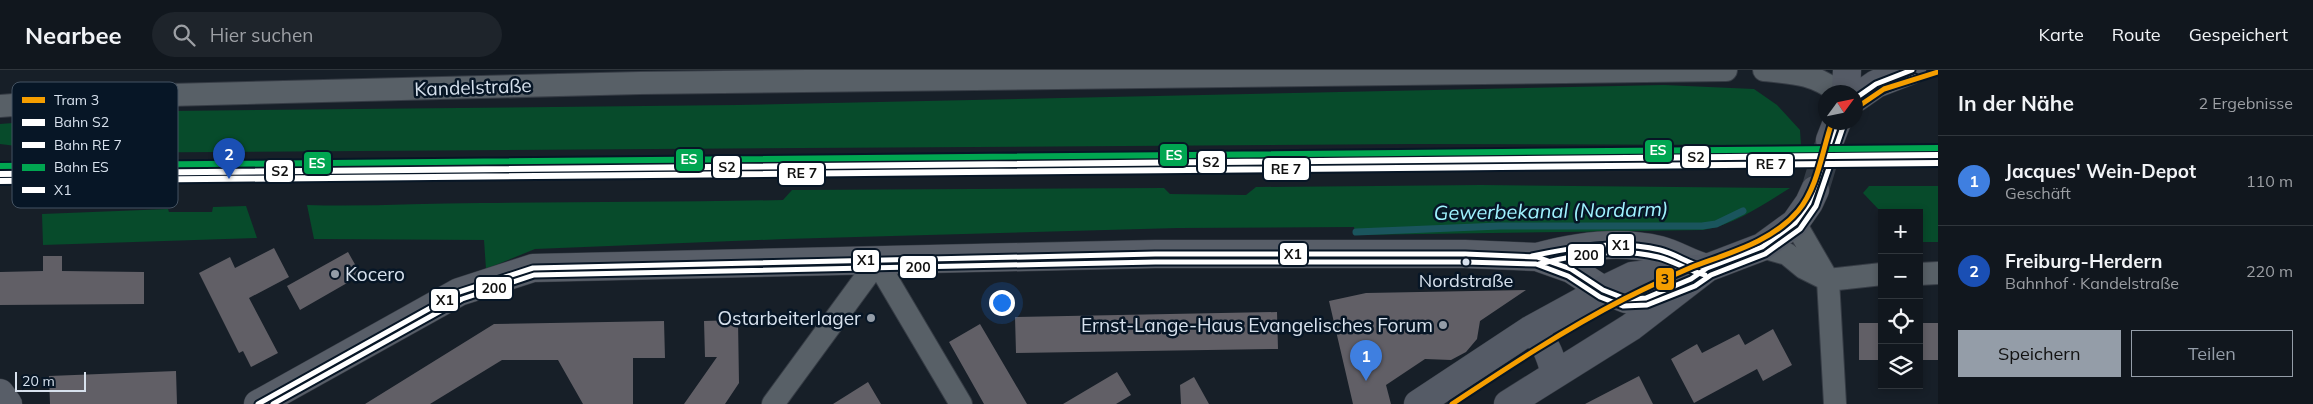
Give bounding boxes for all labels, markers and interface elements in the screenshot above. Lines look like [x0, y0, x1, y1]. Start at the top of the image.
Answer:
search box [152, 12, 502, 57]
text: Nearbee [25, 20, 122, 50]
icon: search [170, 21, 198, 49]
text: Hier suchen [210, 23, 313, 47]
text: Karte [2039, 23, 2084, 46]
text: Route [2112, 23, 2161, 46]
text: Gespeichert [2189, 23, 2288, 46]
street label: Kandelstraße [414, 73, 532, 101]
legend [12, 82, 178, 208]
north arrow [1818, 85, 1863, 130]
text: In der Nähe [1958, 90, 2074, 116]
text: Tram 3 [54, 91, 99, 109]
text: 2 Ergebnisse [2198, 93, 2293, 113]
text: Bahn S2 [54, 113, 109, 131]
text: Bahn RE 7 [54, 136, 122, 154]
pin: 2 [213, 138, 245, 179]
line badge: ES [1644, 139, 1673, 163]
text: ES [1649, 141, 1667, 159]
line badge: ES [1159, 143, 1188, 167]
line badge: S2 [1681, 145, 1710, 169]
text: ES [1165, 146, 1183, 164]
line badge: ES [675, 148, 704, 172]
text: S2 [1687, 148, 1705, 166]
text: ES [680, 150, 698, 168]
line badge: S2 [1197, 150, 1226, 174]
line badge: ES [303, 151, 332, 175]
text: S2 [1202, 153, 1220, 171]
line badge: RE 7 [1747, 153, 1794, 177]
text: ES [308, 154, 326, 172]
line badge: S2 [712, 155, 741, 179]
text: RE 7 [1756, 155, 1786, 173]
line badge: RE 7 [1263, 157, 1310, 181]
text: Bahn ES [54, 158, 109, 176]
text: S2 [718, 158, 736, 176]
line badge: S2 [265, 159, 294, 183]
text: Jacques' Wein-Depot [2005, 159, 2196, 183]
text: RE 7 [1271, 160, 1301, 178]
text: S2 [271, 162, 289, 180]
line badge: RE 7 [778, 162, 825, 186]
text: RE 7 [787, 164, 817, 182]
text: 1 [1969, 171, 1979, 191]
text: 110 m [2246, 171, 2293, 191]
text: X1 [54, 181, 72, 199]
text: Geschäft [2005, 183, 2071, 203]
water label: Gewerbekanal (Nordarm) [1434, 196, 1668, 225]
map controls [1878, 209, 1923, 389]
button: + [1878, 209, 1923, 254]
line badge: X1 [1607, 233, 1635, 257]
text: X1 [1611, 236, 1630, 254]
line badge: X1 [1279, 242, 1308, 266]
line badge: 200 [1567, 243, 1605, 267]
text: X1 [1283, 245, 1302, 263]
text: 200 [1573, 246, 1599, 264]
line badge: X1 [852, 249, 880, 273]
text: Freiburg-Herdern [2005, 249, 2162, 273]
text: X1 [856, 251, 875, 269]
button: − [1878, 254, 1923, 299]
line badge: 200 [899, 255, 937, 279]
marker: Nordstraße [1461, 257, 1471, 267]
text: 200 [905, 258, 931, 276]
text: 2 [1969, 261, 1979, 281]
text: 220 m [2246, 261, 2293, 281]
place label: Kocero [345, 262, 405, 286]
line badge: 3 [1655, 267, 1675, 291]
marker: Kocero [329, 268, 341, 280]
place label: Nordstraße [1419, 269, 1513, 292]
text: 3 [1661, 270, 1669, 288]
text: Bahnhof · Kandelstraße [2005, 273, 2179, 293]
line badge: 200 [475, 276, 513, 300]
text: 200 [481, 279, 507, 297]
line badge: X1 [430, 288, 459, 312]
your location [989, 290, 1015, 316]
text: X1 [435, 291, 454, 309]
button: locate [1878, 299, 1923, 344]
place label: Ostarbeiterlager [717, 306, 861, 330]
marker: Ostarbeiterlager [865, 312, 877, 324]
place label: Ernst-Lange-Haus Evangelisches Forum [1081, 313, 1433, 337]
marker: Ernst-Lange-Haus Evangelisches Forum [1437, 319, 1449, 331]
button: Speichern [1958, 330, 2121, 377]
button: Teilen [2131, 330, 2293, 377]
pin: 1 [1350, 340, 1382, 381]
button: layers [1878, 344, 1923, 389]
scale bar [15, 369, 86, 392]
text: 20 m [22, 372, 55, 390]

